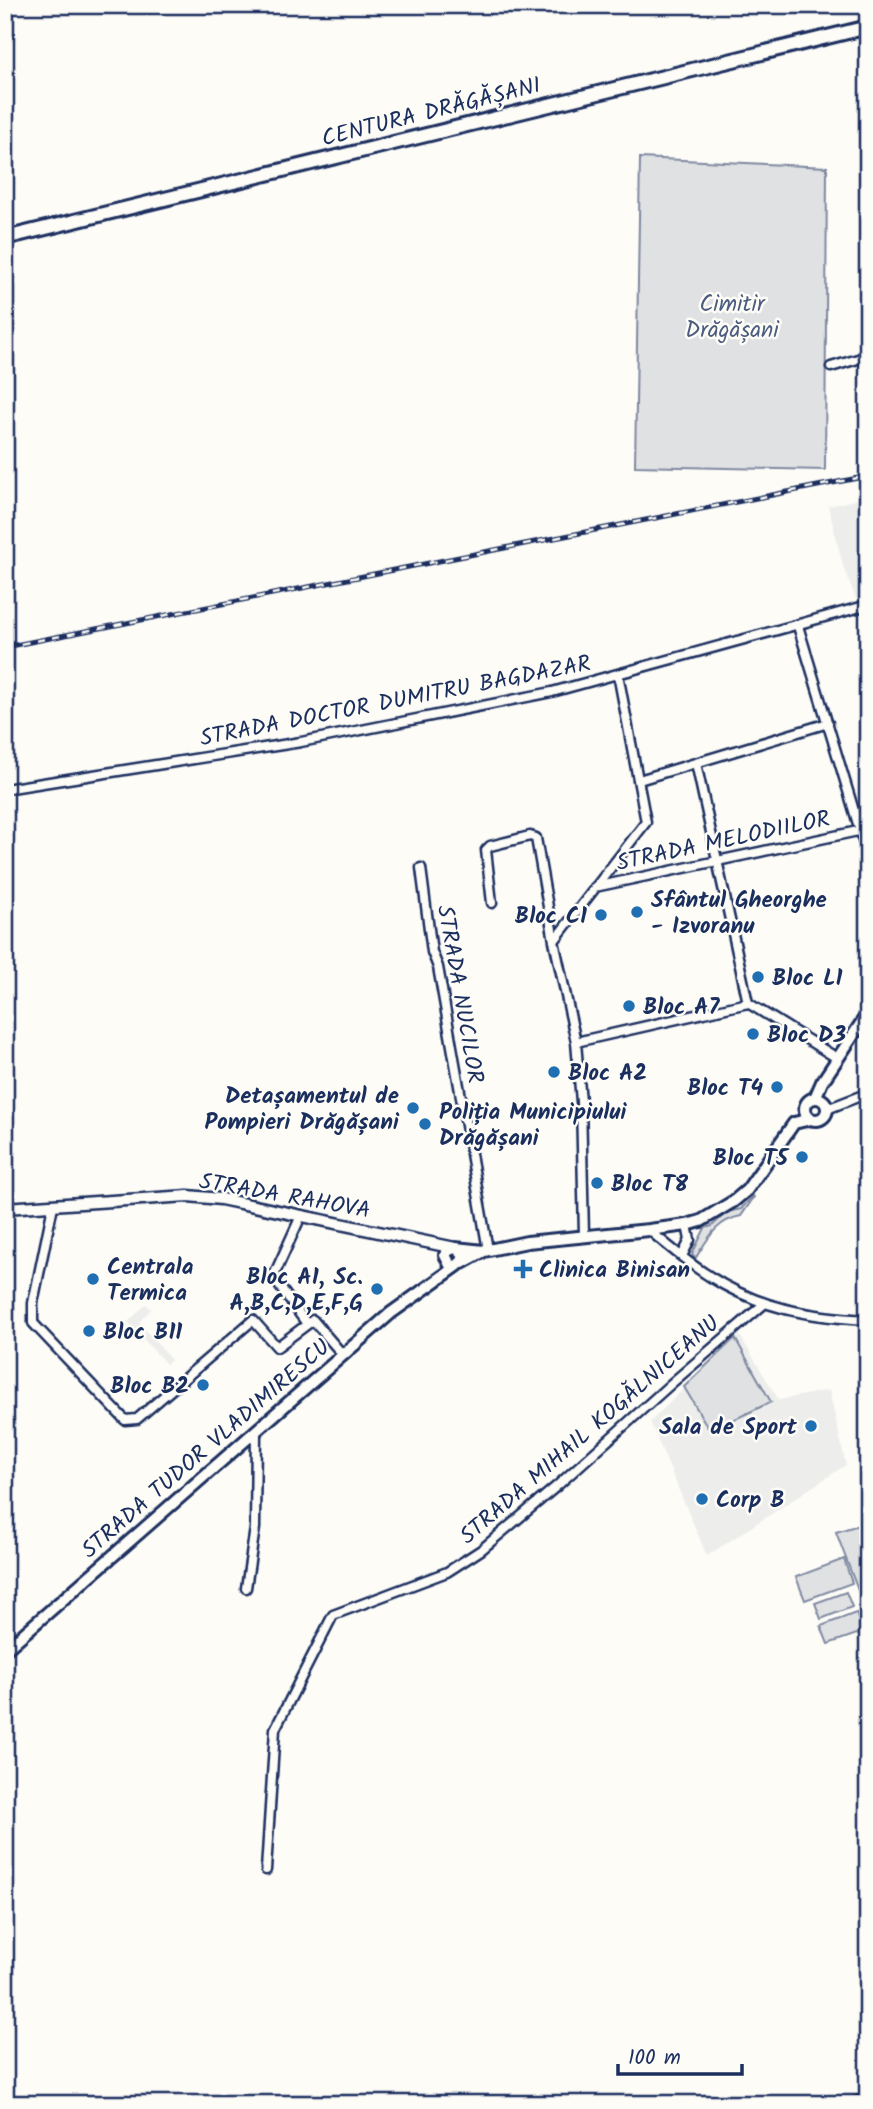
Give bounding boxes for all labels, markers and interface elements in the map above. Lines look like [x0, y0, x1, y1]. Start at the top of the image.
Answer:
street label: CENTURA DRĂGĂȘANI [318, 68, 545, 158]
park label: Cimitir Drăgășani [685, 287, 780, 349]
street label: STRADA DOCTOR DUMITRU BAGDAZAR [197, 646, 594, 758]
street label: STRADA MELODIILOR [613, 802, 833, 882]
place label: Sfântul Gheorghe - Izvoranu [651, 883, 827, 945]
place label: Bloc C1 [515, 899, 587, 935]
street label: STRADA NUCILOR [426, 902, 492, 1086]
marker: Sfântul Gheorghe - Izvoranu [629, 904, 645, 920]
marker: Bloc C1 [593, 907, 609, 923]
place label: Bloc L1 [772, 961, 843, 997]
marker: Bloc L1 [750, 969, 766, 985]
place label: Bloc A7 [643, 990, 721, 1026]
marker: Bloc A7 [621, 998, 637, 1014]
place label: Bloc D3 [767, 1018, 846, 1054]
marker: Bloc D3 [745, 1026, 761, 1042]
place label: Bloc A2 [568, 1056, 647, 1092]
marker: Bloc A2 [546, 1064, 562, 1080]
place label: Bloc T4 [687, 1071, 763, 1107]
place label: Detașamentul de Pompieri Drăgășani [205, 1079, 400, 1141]
marker: Bloc T4 [769, 1079, 785, 1095]
place label: Poliția Municipiului Drăgășani [439, 1095, 627, 1157]
marker: Detașamentul de Pompieri Drăgășani [405, 1100, 421, 1116]
marker: Poliția Municipiului Drăgășani [417, 1116, 433, 1132]
place label: Bloc T5 [713, 1141, 790, 1177]
marker: Bloc T5 [794, 1149, 810, 1165]
street label: STRADA RAHOVA [196, 1164, 373, 1230]
place label: Bloc T8 [611, 1167, 689, 1203]
marker: Bloc T8 [589, 1175, 605, 1191]
place label: Centrala Termica [107, 1250, 194, 1312]
place label: Clinica Binisan [539, 1253, 690, 1289]
marker: Clinica Binisan [513, 1259, 533, 1279]
place label: Bloc A1, Sc. A,B,C,D,E,F,G [230, 1260, 363, 1322]
marker: Centrala Termica [85, 1271, 101, 1287]
marker: Bloc A1, Sc. A,B,C,D,E,F,G [369, 1281, 385, 1297]
street label: STRADA MIHAIL KOGĂLNICEANU [452, 1307, 729, 1554]
place label: Bloc B11 [103, 1315, 182, 1351]
marker: Bloc B11 [81, 1323, 97, 1339]
street label: STRADA TUDOR VLADIMIRESCU [74, 1331, 339, 1568]
place label: Bloc B2 [110, 1369, 189, 1405]
marker: Bloc B2 [195, 1377, 211, 1393]
place label: Sala de Sport [659, 1410, 798, 1446]
marker: Sala de Sport [803, 1418, 819, 1434]
place label: Corp B [716, 1483, 785, 1519]
marker: Corp B [694, 1491, 710, 1507]
scale bar [618, 2032, 742, 2076]
text: 100 m [628, 2042, 681, 2075]

